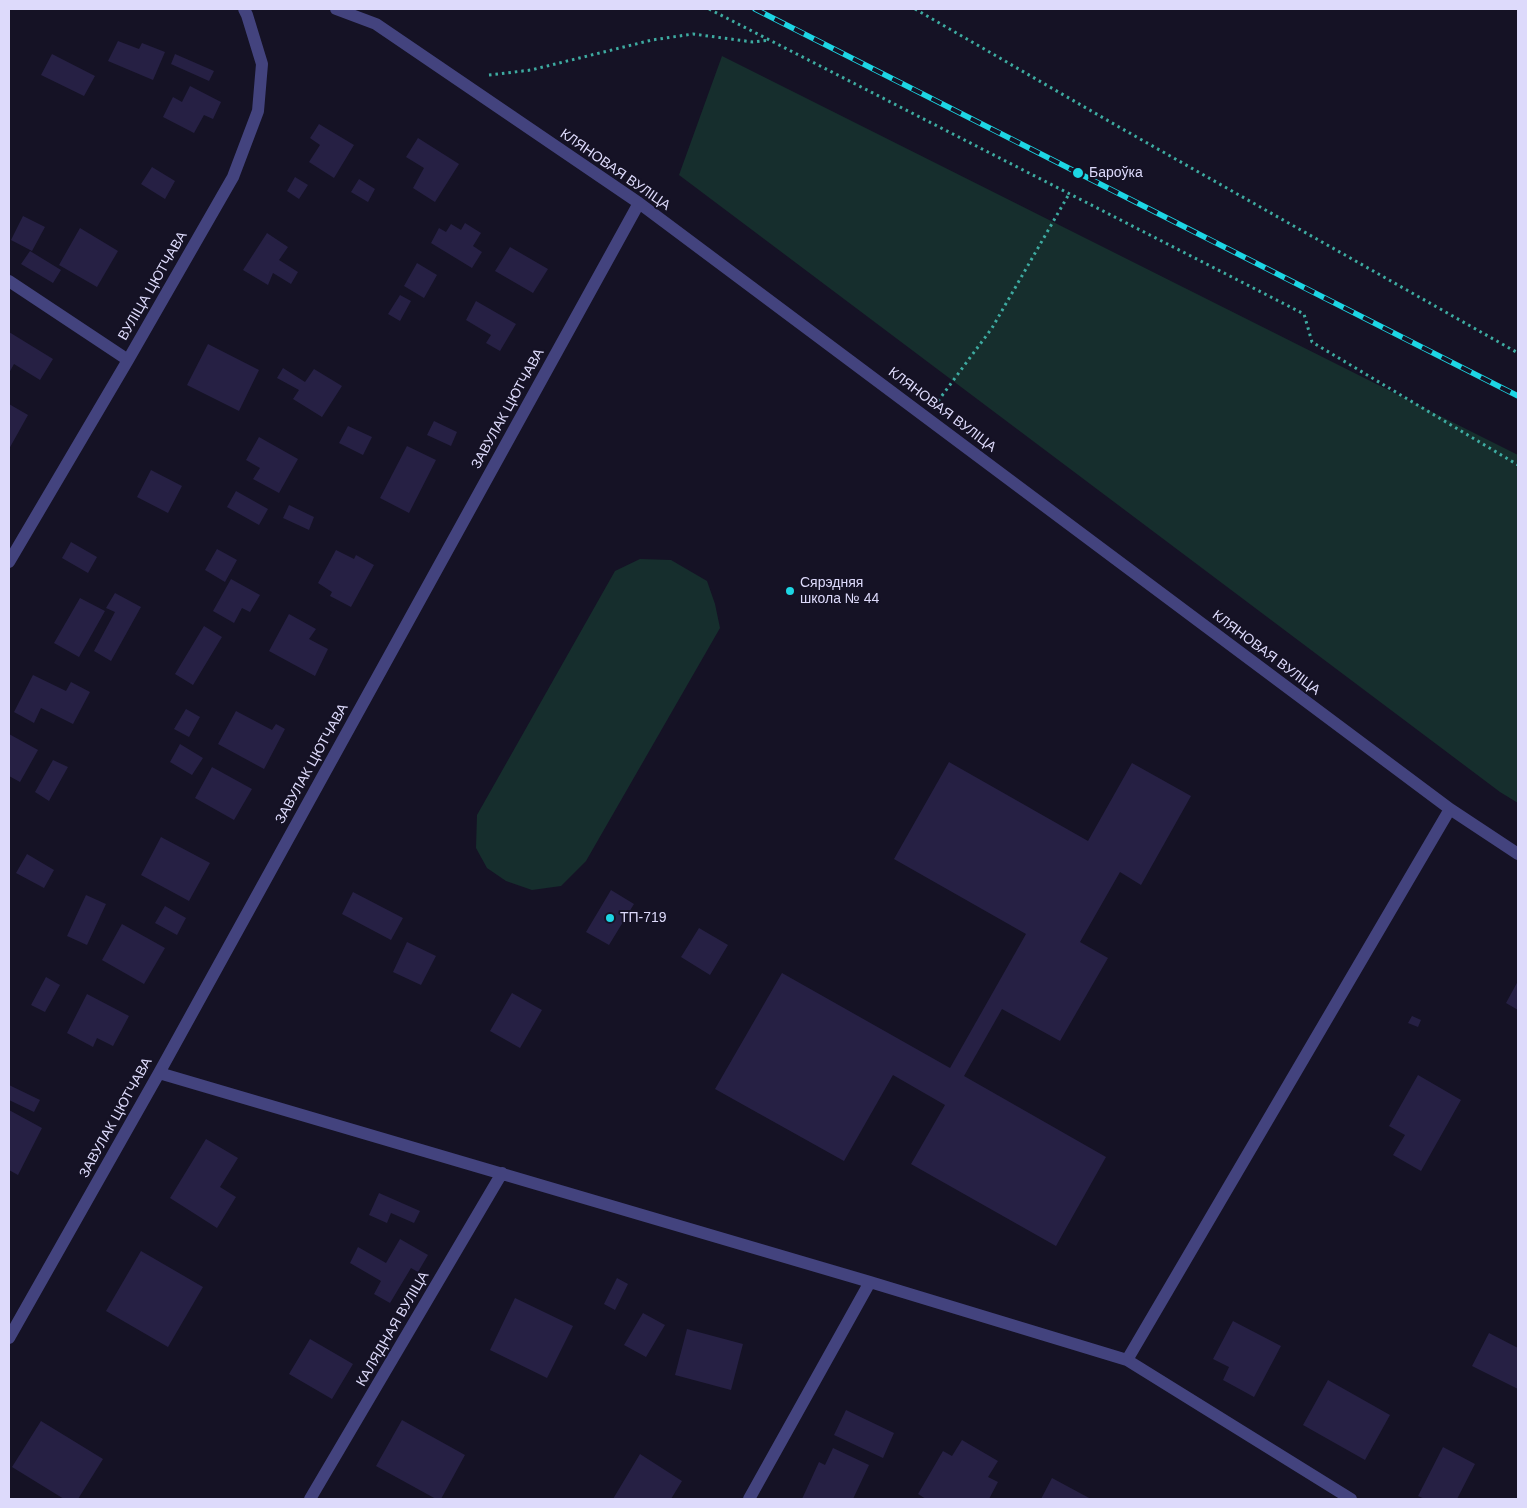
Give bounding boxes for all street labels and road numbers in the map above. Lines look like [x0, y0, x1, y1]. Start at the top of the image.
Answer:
street label: КЛЯНОВАЯ ВУЛІЦА [557, 126, 673, 214]
street label: ВУЛІЦА ЦЮТЧАВА [115, 228, 191, 344]
street label: ЗАВУЛАК ЦЮТЧАВА [468, 346, 548, 472]
street label: КЛЯНОВАЯ ВУЛІЦА [885, 364, 999, 456]
street label: КЛЯНОВАЯ ВУЛІЦА [1209, 607, 1323, 699]
street label: ЗАВУЛАК ЦЮТЧАВА [272, 701, 352, 827]
street label: ЗАВУЛАК ЦЮТЧАВА [76, 1055, 156, 1181]
street label: КАЛЯДНАЯ ВУЛІЦА [353, 1268, 433, 1390]

